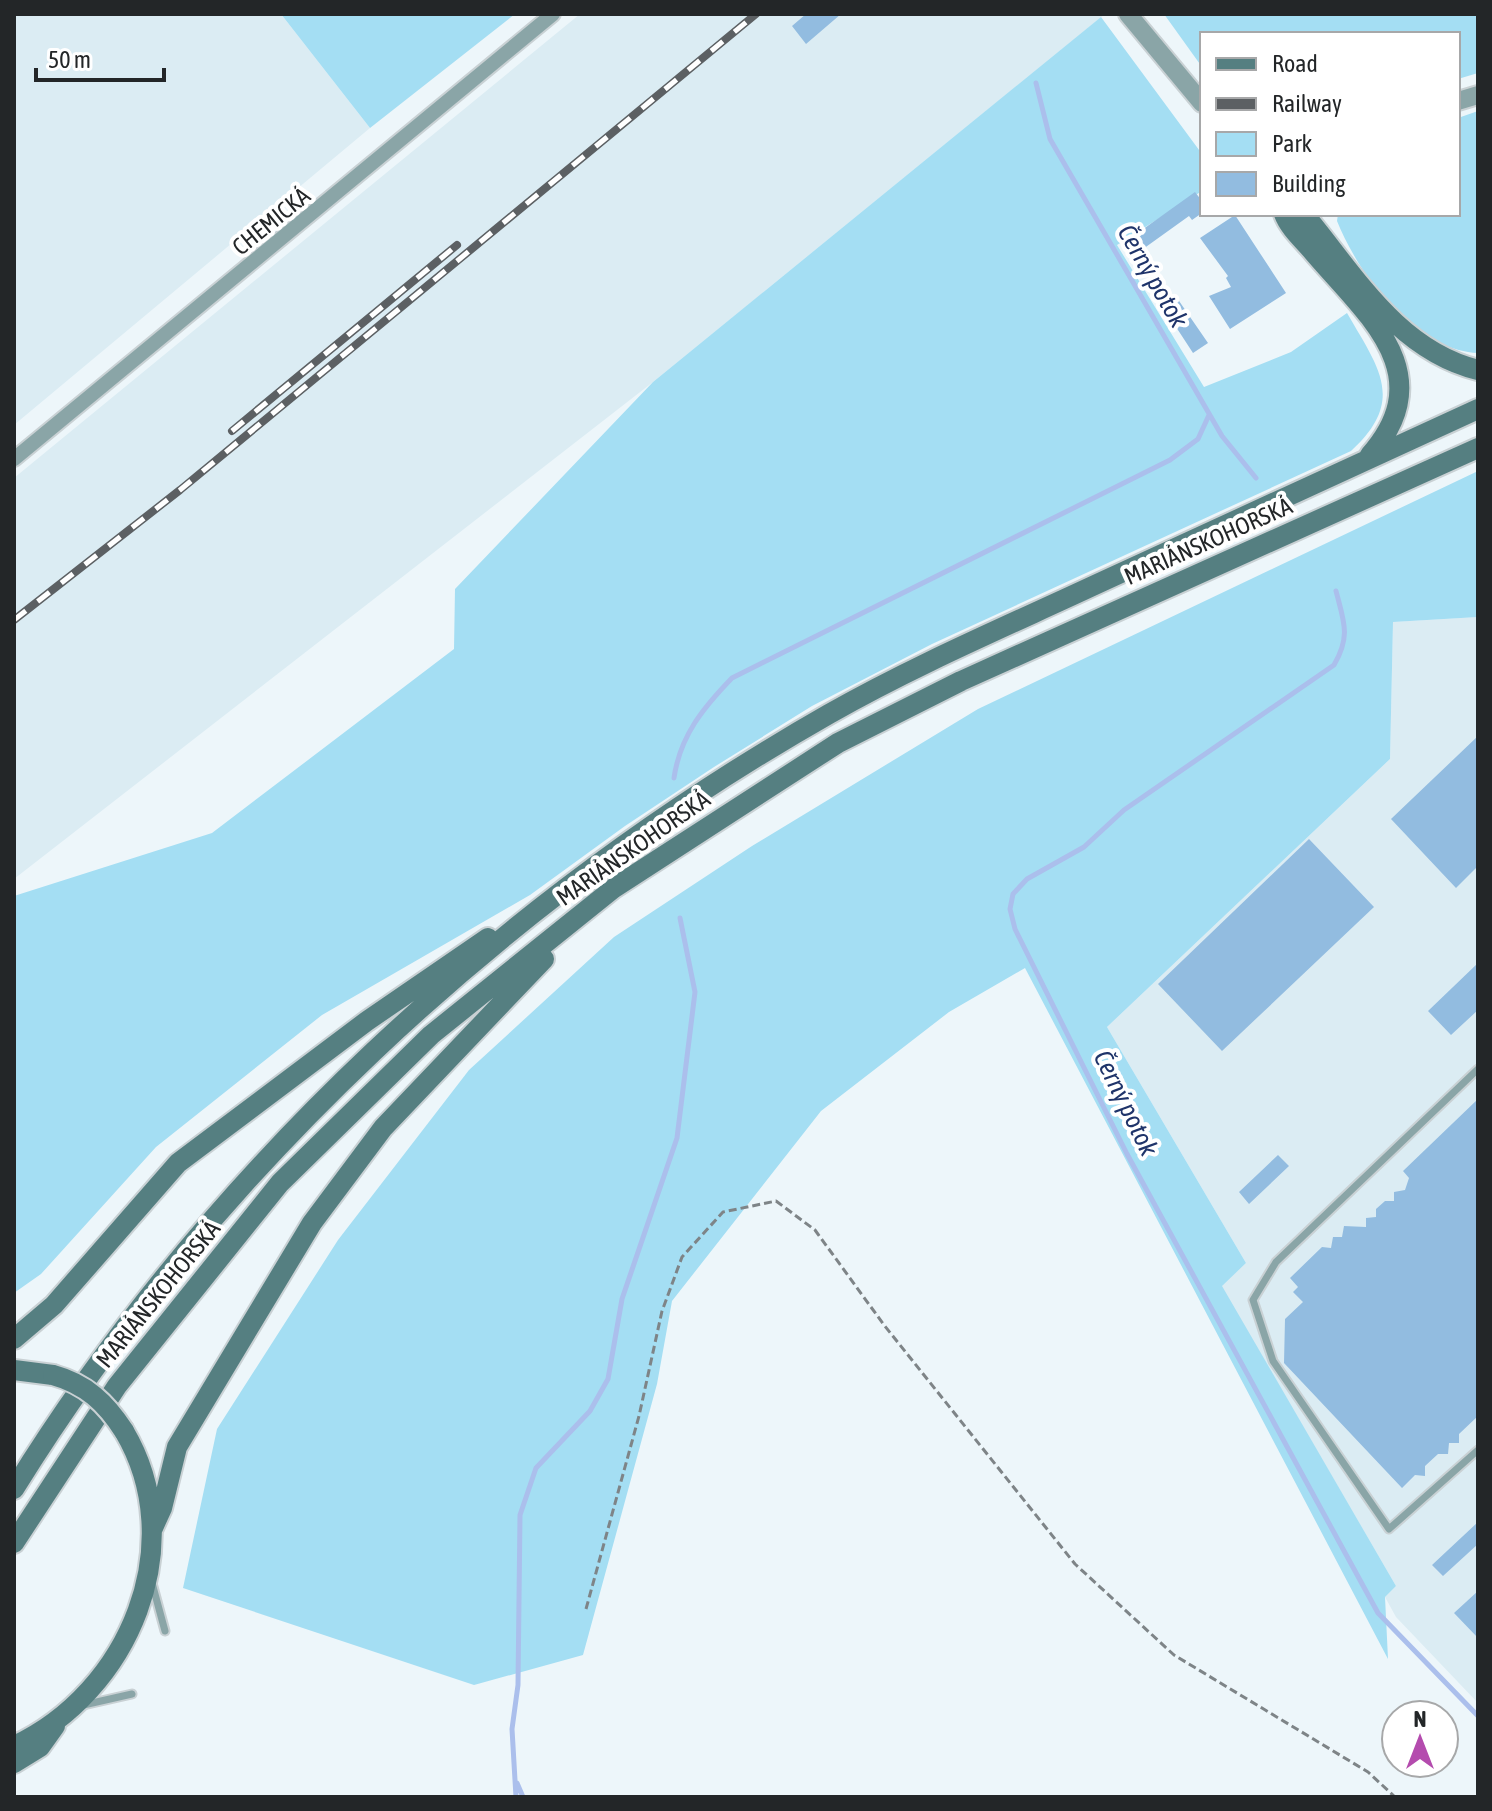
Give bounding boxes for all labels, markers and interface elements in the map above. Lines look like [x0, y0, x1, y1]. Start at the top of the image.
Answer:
scale bar [36, 32, 164, 82]
legend [1200, 32, 1460, 216]
text: 50 m [48, 46, 91, 73]
text: Road [1272, 50, 1318, 77]
text: Railway [1272, 90, 1342, 117]
text: Park [1272, 130, 1313, 157]
text: Building [1272, 170, 1346, 197]
street label: CHEMICKÁ [227, 182, 315, 260]
water label: Černý potok [1112, 219, 1195, 333]
street label: MARIÁNSKOHORSKÁ [1120, 492, 1296, 590]
street label: MARIÁNSKOHORSKÁ [551, 785, 715, 911]
water label: Černý potok [1088, 1045, 1165, 1161]
street label: MARIÁNSKOHORSKÁ [91, 1215, 225, 1373]
north arrow [1380, 1699, 1460, 1779]
text: N [1414, 1706, 1426, 1732]

